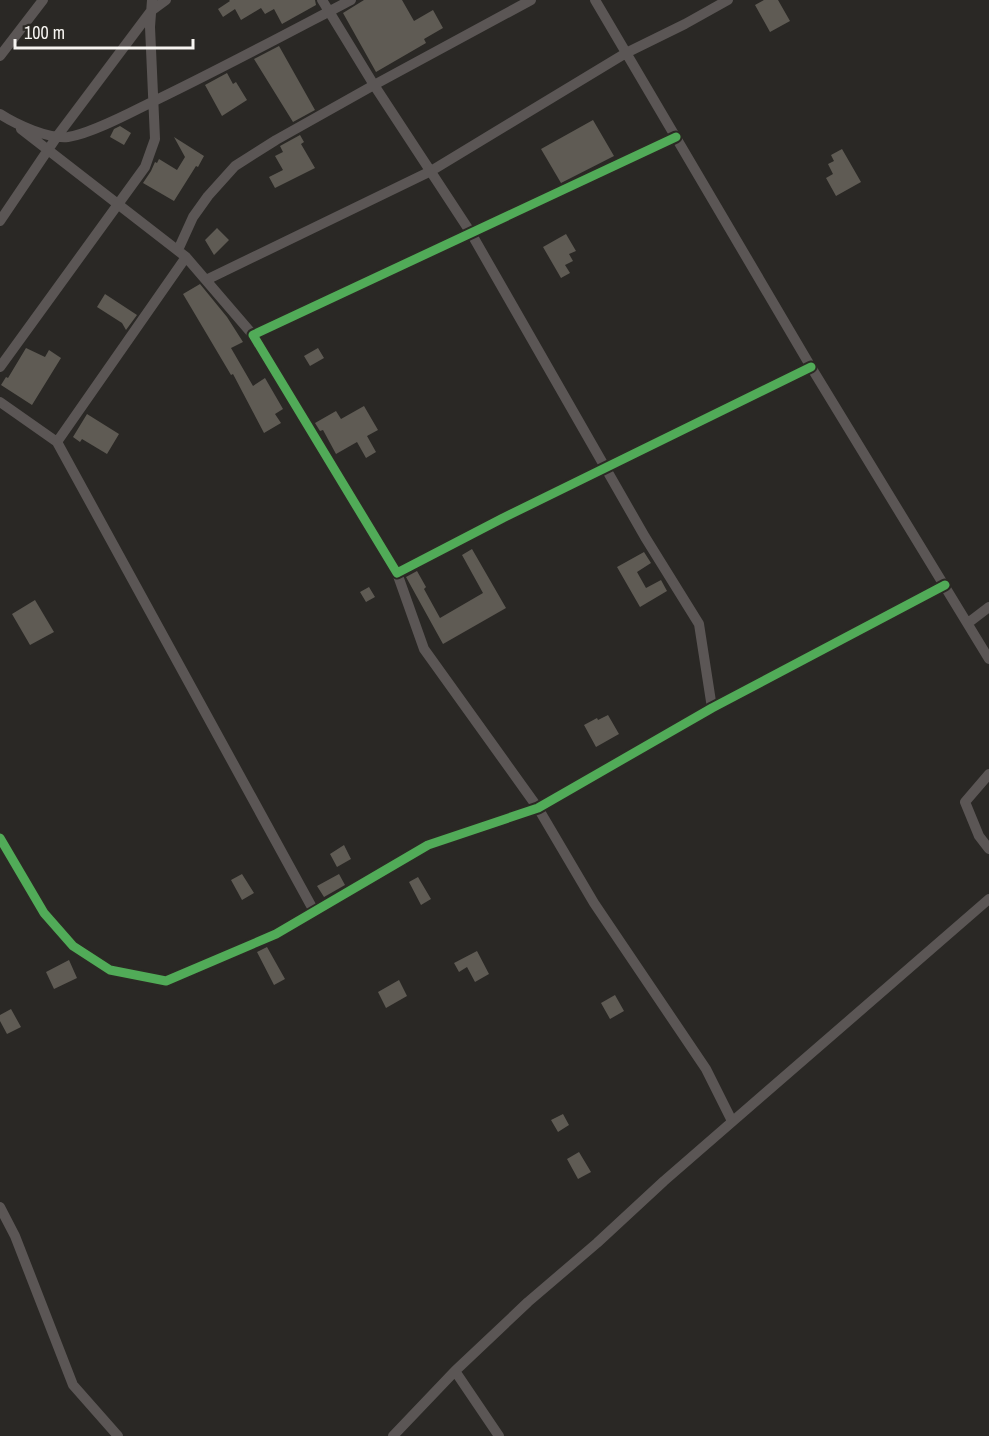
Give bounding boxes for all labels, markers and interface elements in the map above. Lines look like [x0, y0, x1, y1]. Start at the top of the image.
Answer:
scale bar [15, 12, 194, 50]
text: 100 m [24, 20, 65, 45]

